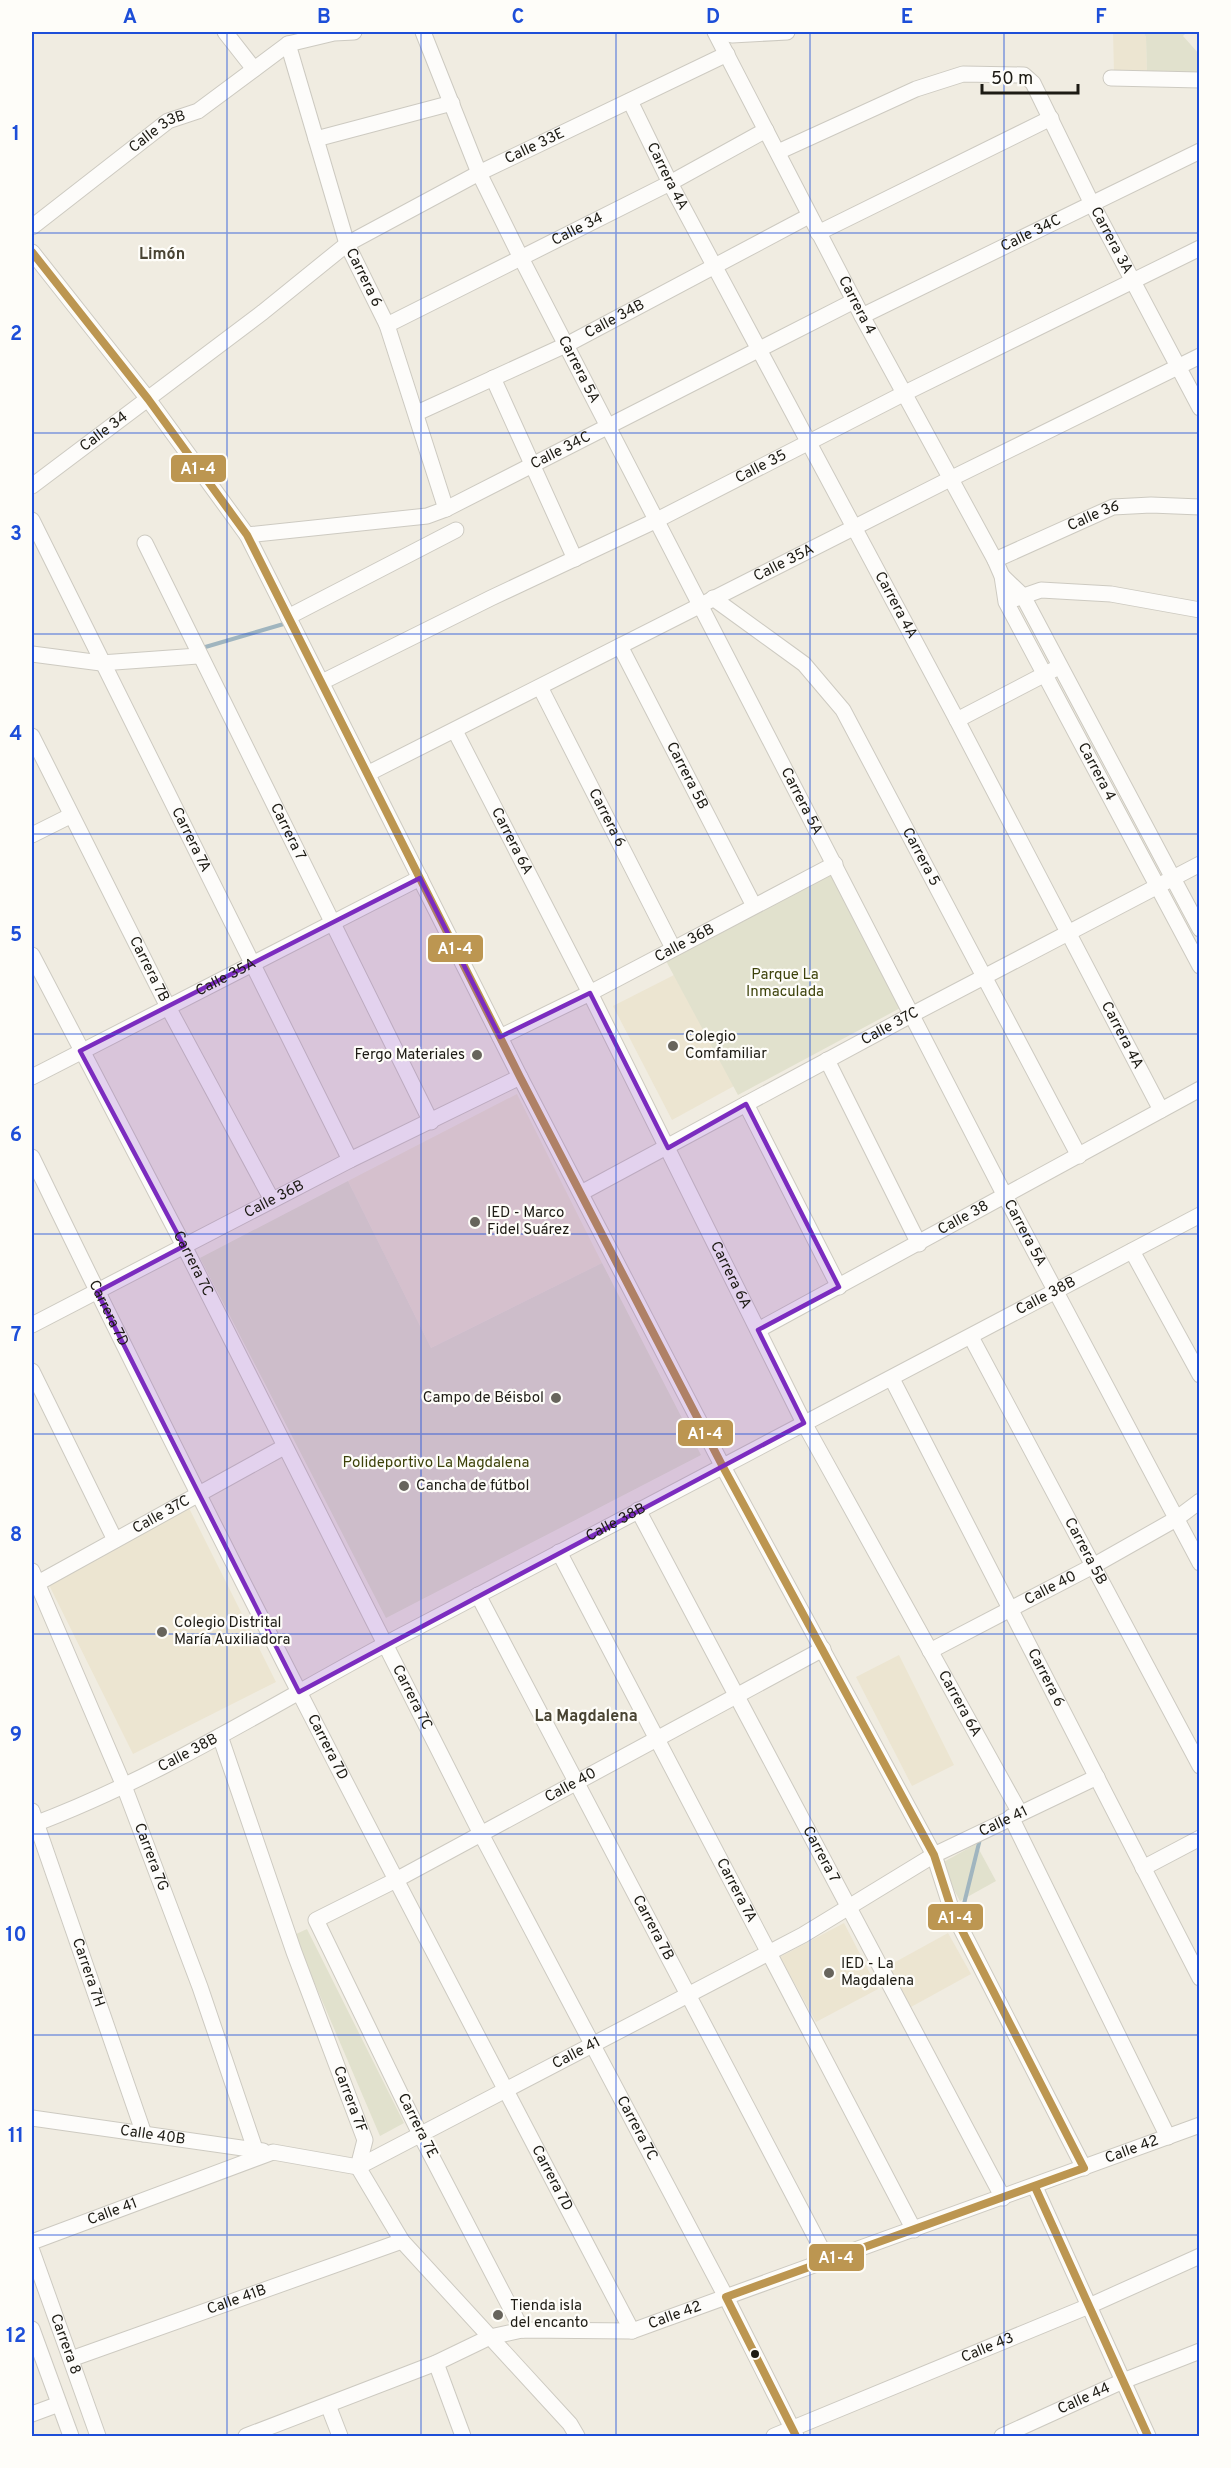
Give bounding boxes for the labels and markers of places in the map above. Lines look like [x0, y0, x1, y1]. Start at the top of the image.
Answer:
place label: Colegio Comfamiliar [685, 1028, 767, 1064]
marker: Colegio Comfamiliar [666, 1039, 680, 1053]
place label: Fergo Materiales [354, 1046, 465, 1065]
marker: Fergo Materiales [470, 1048, 484, 1062]
place label: IED - Marco Fidel Suárez [487, 1204, 569, 1240]
marker: IED - Marco Fidel Suárez [468, 1215, 482, 1229]
place label: Campo de Béisbol [423, 1389, 544, 1408]
marker: Campo de Béisbol [549, 1391, 563, 1405]
place label: Cancha de fútbol [416, 1477, 529, 1496]
marker: Cancha de fútbol [397, 1479, 411, 1493]
place label: Colegio Distrital María Auxiliadora [174, 1614, 290, 1650]
marker: Colegio Distrital María Auxiliadora [155, 1625, 169, 1639]
place label: IED - La Magdalena [841, 1955, 914, 1991]
marker: IED - La Magdalena [822, 1966, 836, 1980]
place label: Tienda isla del encanto [510, 2297, 588, 2333]
marker: Tienda isla del encanto [491, 2308, 505, 2322]
unlabelled marker [749, 2348, 761, 2360]

